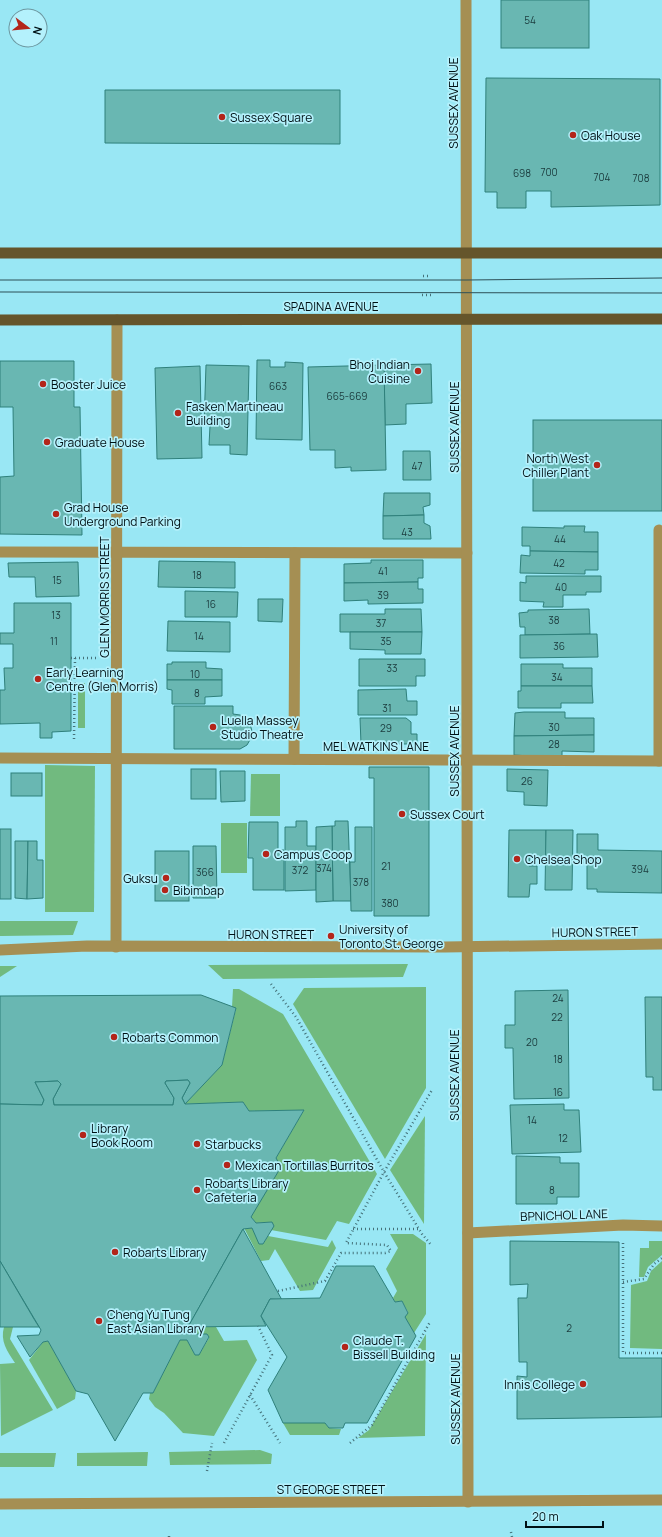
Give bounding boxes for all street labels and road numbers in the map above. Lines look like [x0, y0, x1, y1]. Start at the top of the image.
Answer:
street label: SUSSEX AVENUE [445, 57, 462, 149]
street label: SPADINA AVENUE [283, 298, 379, 315]
street label: SUSSEX AVENUE [446, 381, 463, 473]
street label: GLEN MORRIS STREET [96, 535, 113, 658]
street label: SUSSEX AVENUE [446, 705, 463, 797]
street label: MEL WATKINS LANE [323, 738, 429, 755]
street label: HURON STREET [552, 923, 639, 941]
street label: HURON STREET [228, 926, 315, 943]
street label: SUSSEX AVENUE [446, 1029, 463, 1121]
street label: BPNICHOL LANE [520, 1205, 608, 1225]
street label: SUSSEX AVENUE [447, 1353, 464, 1445]
street label: ST GEORGE STREET [277, 1481, 386, 1498]

